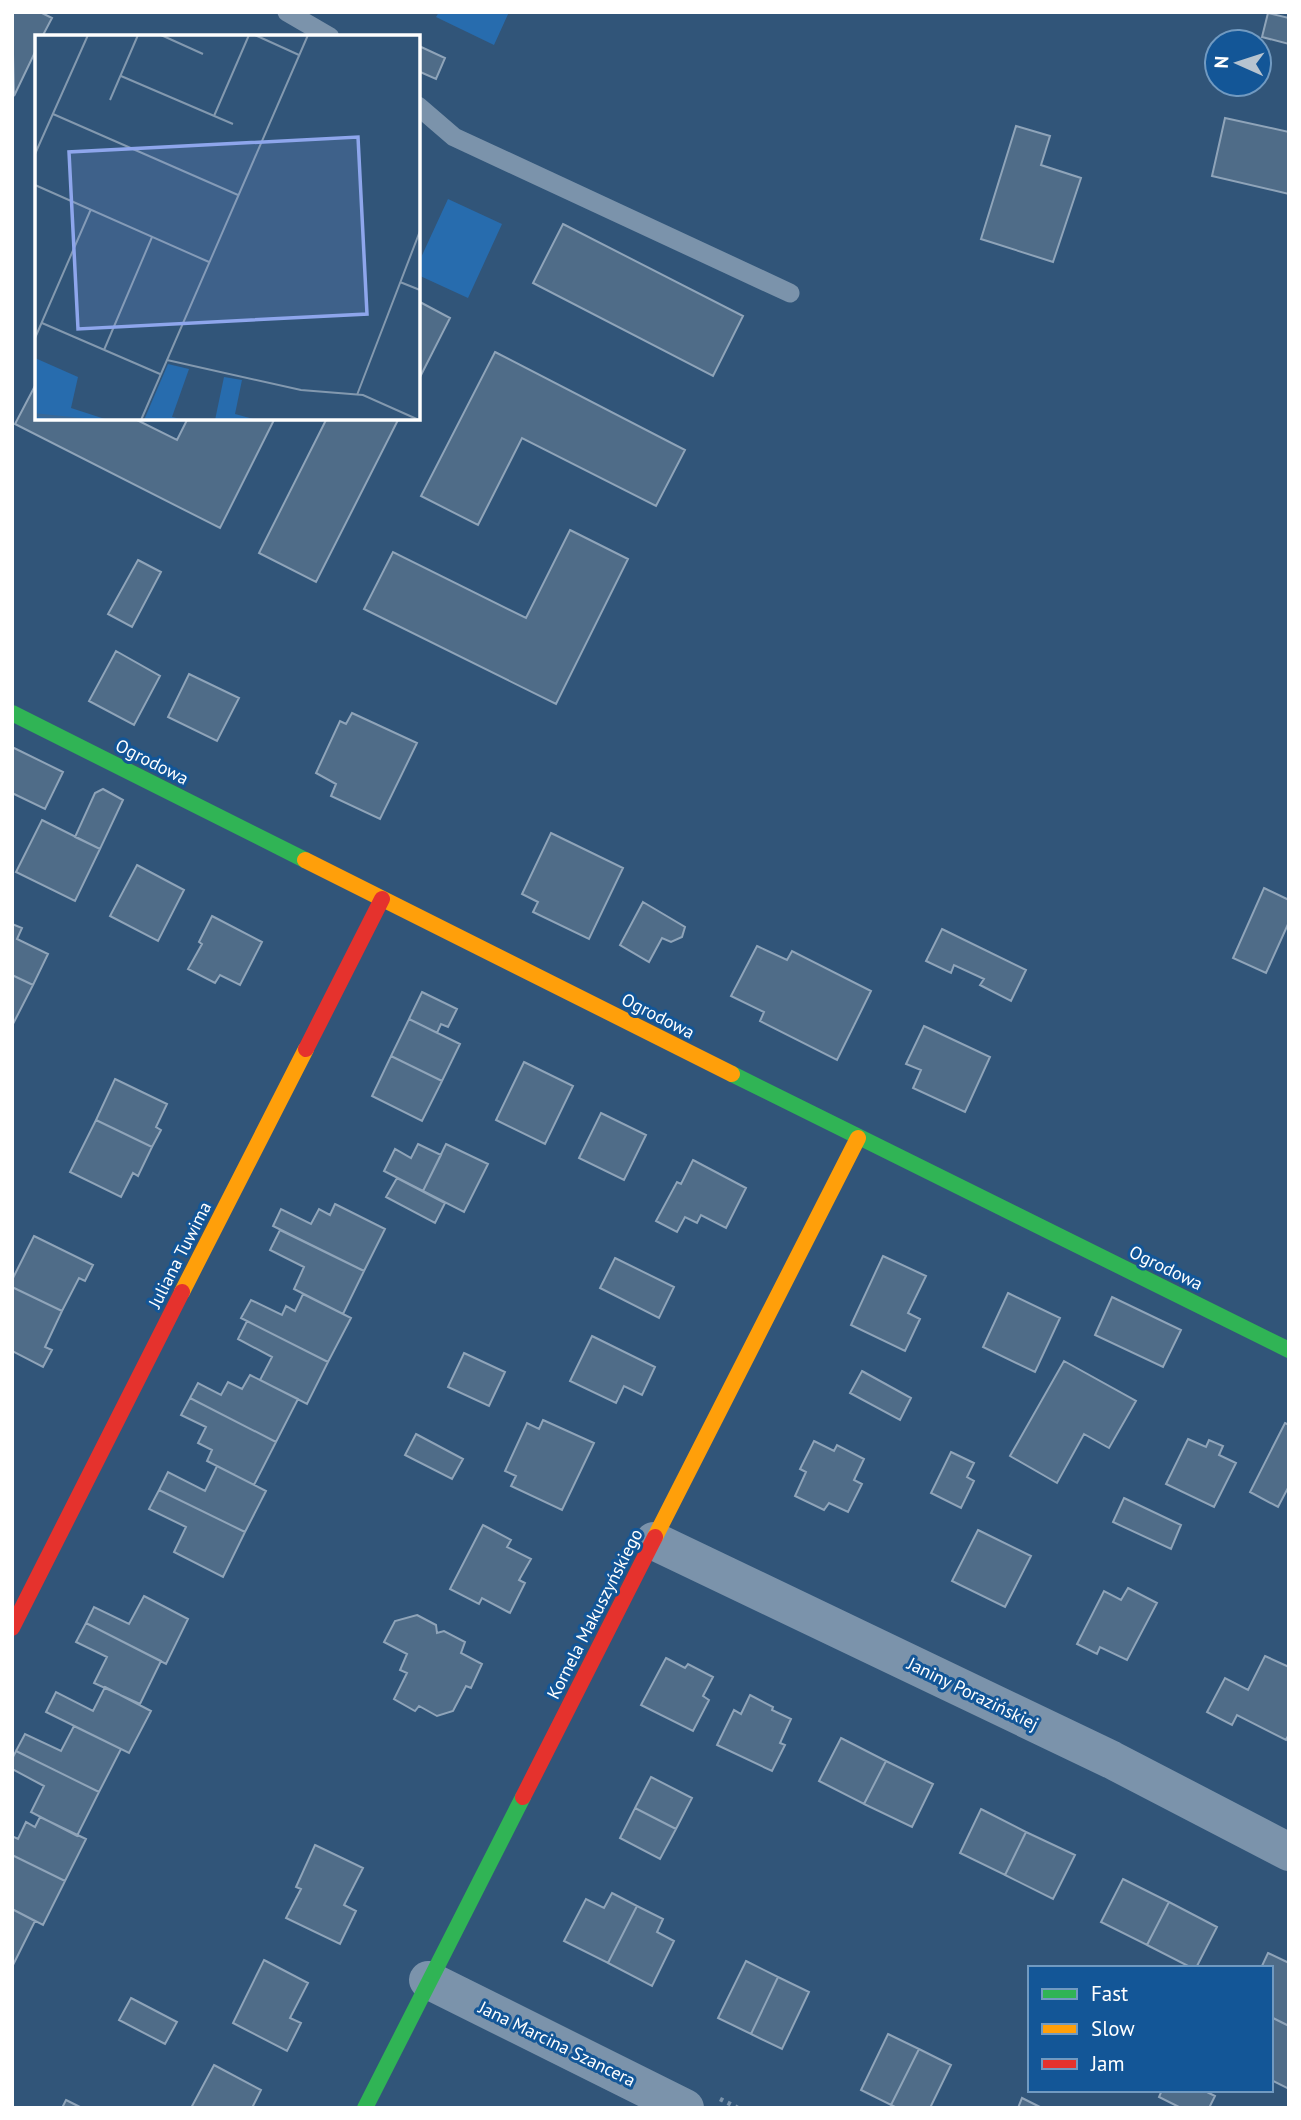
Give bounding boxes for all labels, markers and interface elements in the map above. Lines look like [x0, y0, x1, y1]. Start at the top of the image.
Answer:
north arrow [1203, 28, 1273, 98]
inset map [35, 35, 420, 420]
text: N [1209, 55, 1233, 69]
street label: Ogrodowa [112, 733, 193, 790]
street label: Ogrodowa [618, 987, 699, 1044]
street label: Juliana Tuwima [142, 1198, 216, 1313]
street label: Ogrodowa [1126, 1240, 1207, 1295]
street label: Kornela Makuszyńskiego [542, 1525, 648, 1703]
street label: Janiny Porazińskiej [903, 1651, 1043, 1735]
legend [1028, 1966, 1273, 2092]
text: Fast [1091, 1980, 1128, 2007]
street label: Jana Marcina Szancera [474, 1995, 639, 2092]
text: Slow [1091, 2015, 1135, 2042]
text: Jam [1090, 2050, 1125, 2077]

